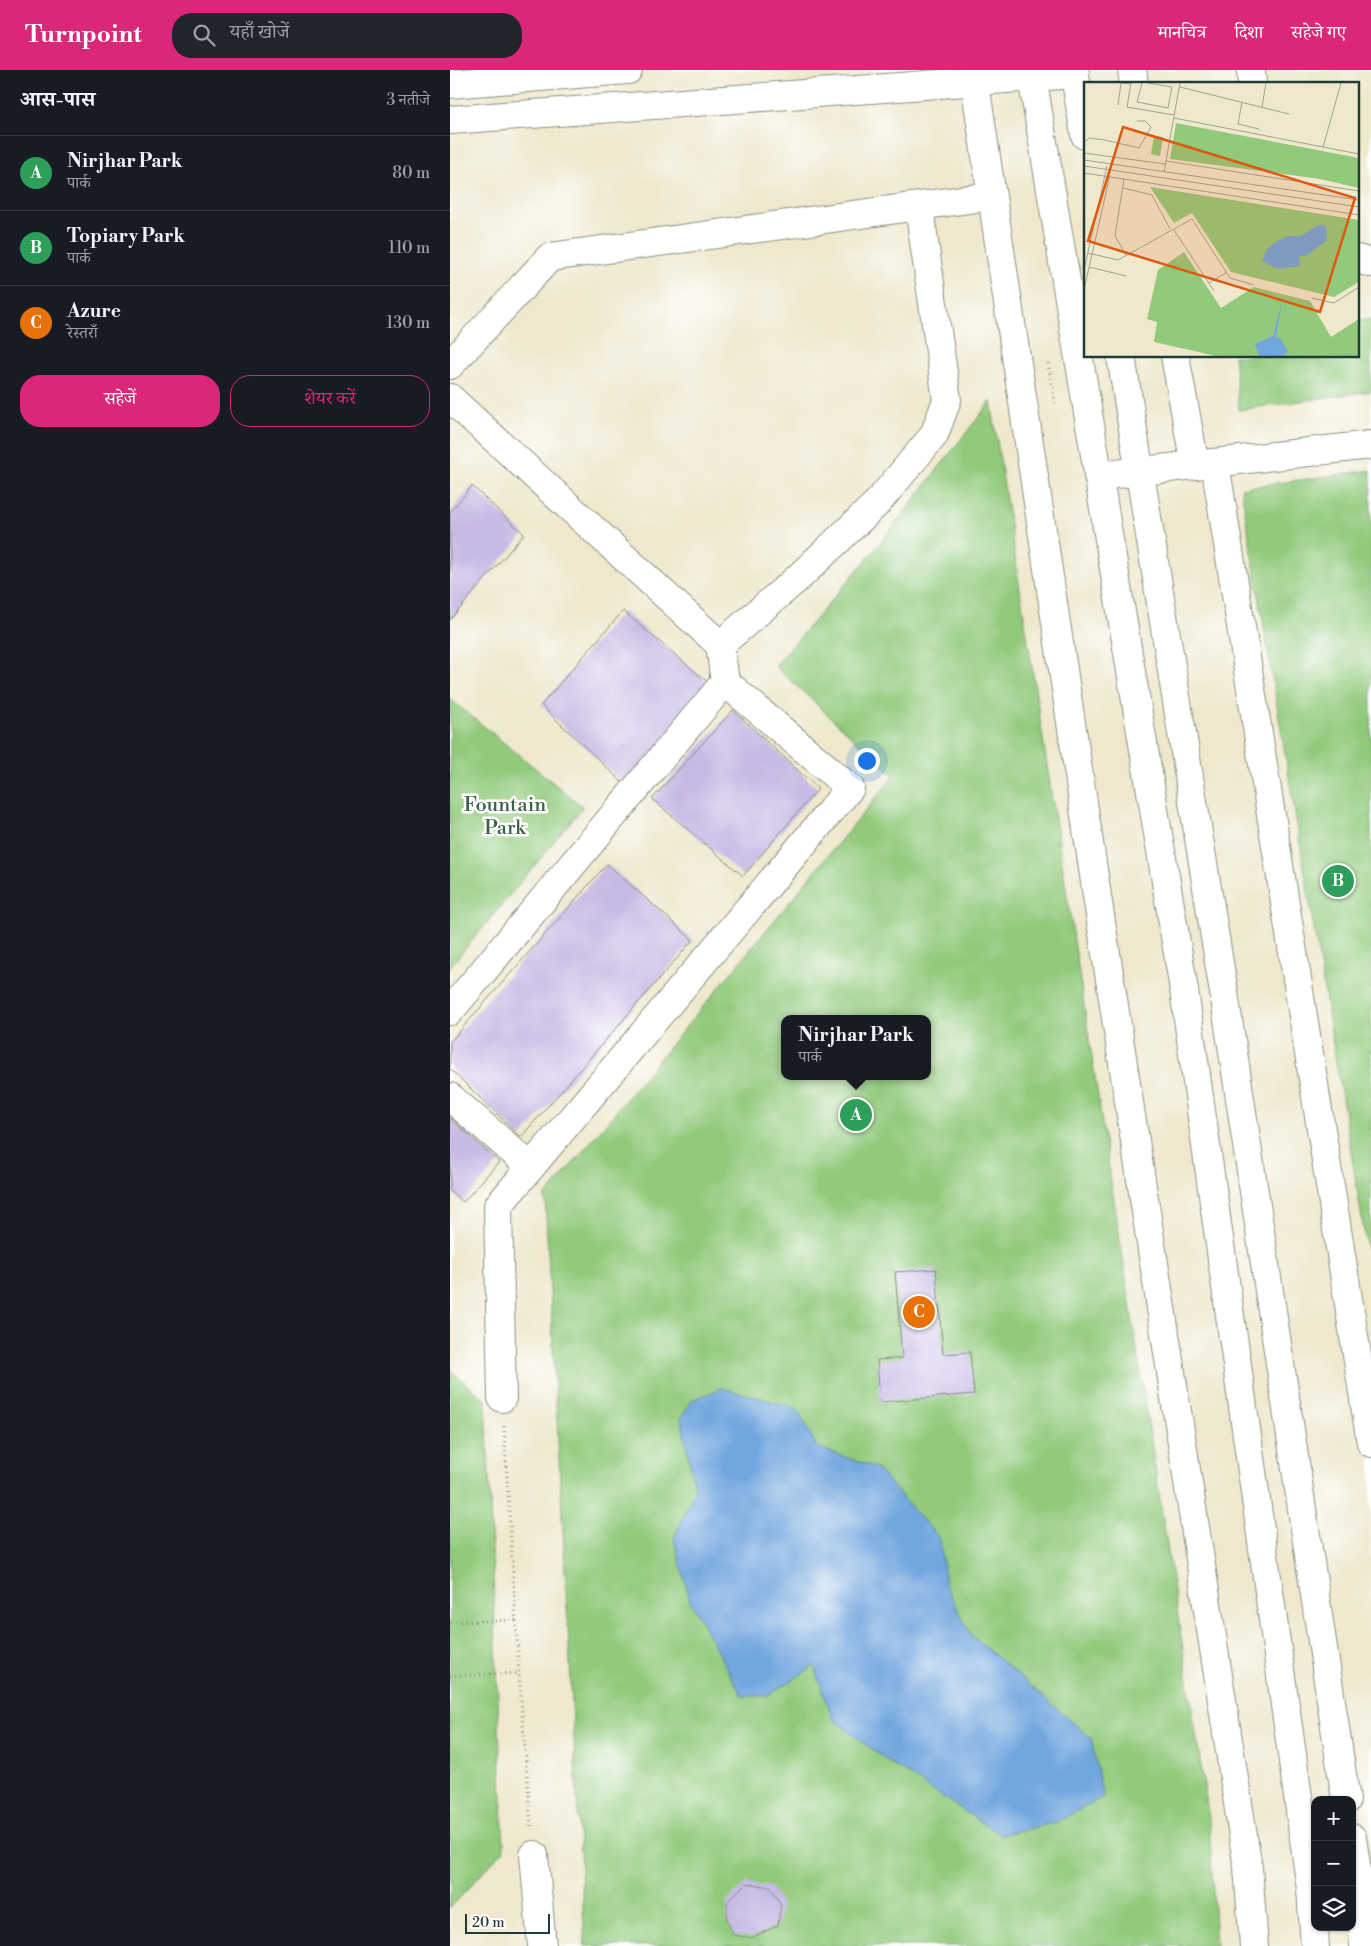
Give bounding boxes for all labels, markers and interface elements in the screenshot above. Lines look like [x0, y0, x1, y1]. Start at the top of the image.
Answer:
search box [172, 13, 522, 58]
text: Turnpoint [25, 20, 142, 50]
text: यहाँ खोजें [230, 20, 289, 44]
icon: search [190, 21, 218, 49]
text: मानचित्र [1158, 21, 1206, 44]
text: दिशा [1234, 21, 1263, 44]
text: सहेजे गए [1291, 21, 1346, 44]
inset map [1084, 82, 1358, 358]
text: आस-पास [20, 87, 95, 113]
text: 3 नतीजे [386, 90, 430, 110]
text: Nirjhar Park [67, 149, 183, 173]
text: A [30, 163, 42, 183]
text: 80 m [392, 163, 430, 183]
text: पार्क [67, 173, 91, 193]
text: Topiary Park [67, 224, 185, 248]
text: B [30, 238, 42, 258]
text: 110 m [388, 238, 430, 258]
text: पार्क [67, 248, 91, 268]
text: Azure [67, 299, 121, 323]
text: C [30, 313, 42, 333]
text: 130 m [386, 313, 430, 333]
text: रेस्तराँ [67, 323, 98, 343]
button: सहेजें [20, 375, 220, 427]
button: शेयर करें [230, 375, 430, 427]
your location [854, 748, 880, 774]
park label: Fountain Park [464, 793, 546, 841]
pin: B [1322, 862, 1354, 900]
popup [781, 1015, 931, 1080]
text: Nirjhar Park [798, 1023, 914, 1047]
text: पार्क [798, 1047, 822, 1067]
pin: A [840, 1096, 872, 1134]
pin: C [903, 1293, 935, 1331]
map controls [1311, 1796, 1356, 1931]
button: + [1311, 1796, 1356, 1841]
button: − [1311, 1841, 1356, 1886]
button: layers [1311, 1886, 1356, 1931]
scale bar [465, 1911, 550, 1934]
text: 20 m [472, 1914, 504, 1932]

